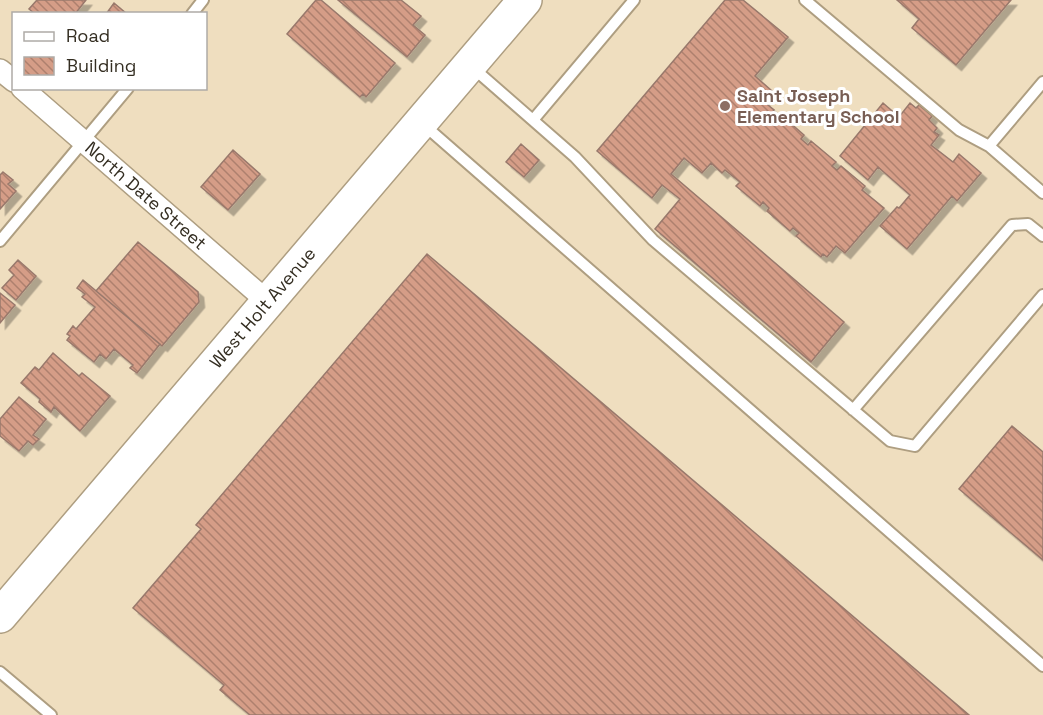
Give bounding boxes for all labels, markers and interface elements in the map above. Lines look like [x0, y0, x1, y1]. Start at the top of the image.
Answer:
legend [12, 12, 207, 90]
text: Road [66, 24, 110, 47]
text: Building [66, 54, 136, 77]
place label: Saint Joseph Elementary School [737, 84, 900, 128]
marker: Saint Joseph Elementary School [718, 99, 732, 113]
street label: North Date Street [80, 136, 212, 254]
street label: West Holt Avenue [204, 242, 320, 373]

